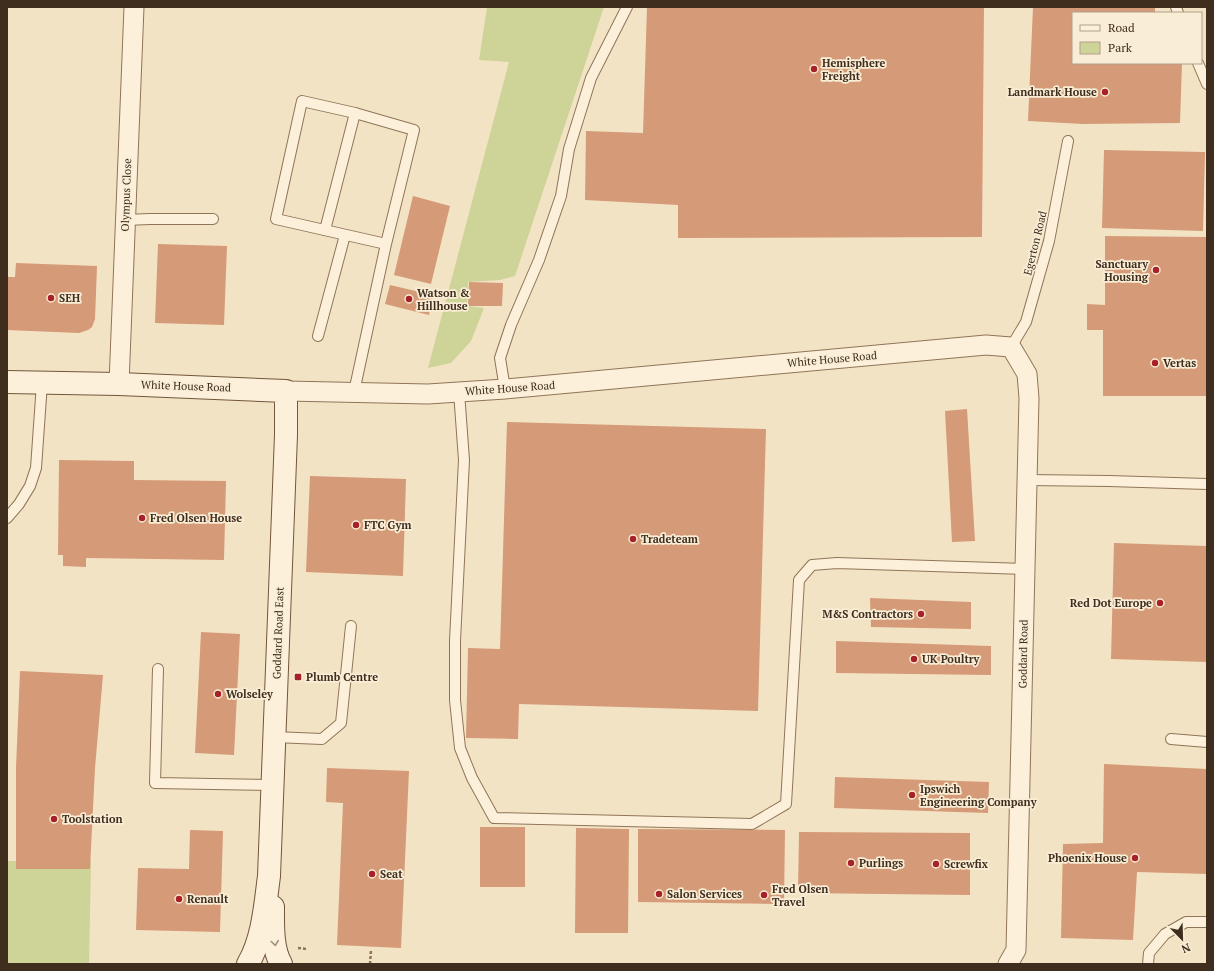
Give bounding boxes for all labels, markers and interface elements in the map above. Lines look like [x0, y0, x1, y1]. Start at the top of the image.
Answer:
legend [1072, 12, 1202, 64]
text: Road [1108, 20, 1135, 35]
text: Park [1108, 40, 1133, 55]
place label: Hemisphere Freight [822, 56, 886, 83]
marker: Hemisphere Freight [809, 64, 819, 74]
place label: Landmark House [1008, 85, 1097, 99]
marker: Landmark House [1100, 87, 1110, 97]
street label: Olympus Close [118, 158, 134, 232]
street label: Egerton Road [1020, 209, 1050, 277]
place label: Sanctuary Housing [1095, 257, 1149, 284]
marker: Sanctuary Housing [1151, 265, 1161, 275]
place label: Watson & Hillhouse [417, 286, 470, 313]
place label: SEH [59, 291, 81, 305]
marker: SEH [46, 293, 56, 303]
marker: Watson & Hillhouse [404, 294, 414, 304]
street label: White House Road [786, 348, 878, 370]
place label: Vertas [1163, 356, 1196, 370]
marker: Vertas [1150, 358, 1160, 368]
street label: White House Road [141, 377, 231, 395]
street label: White House Road [464, 378, 556, 398]
place label: Fred Olsen House [150, 511, 242, 525]
marker: Fred Olsen House [137, 513, 147, 523]
place label: FTC Gym [364, 518, 412, 532]
marker: FTC Gym [351, 520, 361, 530]
place label: Tradeteam [641, 532, 699, 546]
marker: Tradeteam [628, 534, 638, 544]
street label: Goddard Road East [269, 587, 287, 679]
place label: Red Dot Europe [1070, 596, 1152, 610]
marker: Red Dot Europe [1155, 598, 1165, 608]
place label: M&S Contractors [822, 607, 913, 621]
marker: M&S Contractors [916, 609, 926, 619]
street label: Goddard Road [1015, 619, 1031, 689]
place label: UK Poultry [922, 652, 980, 666]
marker: UK Poultry [909, 654, 919, 664]
place label: Plumb Centre [306, 670, 378, 684]
marker: Plumb Centre [293, 672, 303, 682]
place label: Wolseley [226, 687, 273, 701]
marker: Wolseley [213, 689, 223, 699]
place label: Ipswich Engineering Company [920, 782, 1037, 809]
marker: Ipswich Engineering Company [907, 790, 917, 800]
place label: Toolstation [62, 812, 123, 826]
marker: Toolstation [49, 814, 59, 824]
place label: Phoenix House [1048, 851, 1127, 865]
marker: Phoenix House [1130, 853, 1140, 863]
place label: Purlings [859, 856, 903, 870]
place label: Screwfix [944, 857, 989, 871]
marker: Purlings [846, 858, 856, 868]
marker: Screwfix [931, 859, 941, 869]
place label: Seat [380, 867, 403, 881]
marker: Seat [367, 869, 377, 879]
place label: Fred Olsen Travel [772, 882, 828, 909]
place label: Salon Services [667, 887, 742, 901]
marker: Salon Services [654, 889, 664, 899]
marker: Fred Olsen Travel [759, 890, 769, 900]
place label: Renault [187, 892, 229, 906]
marker: Renault [174, 894, 184, 904]
north arrow [1162, 919, 1202, 959]
one-way arrow [270, 940, 279, 946]
text: N [1179, 940, 1192, 957]

